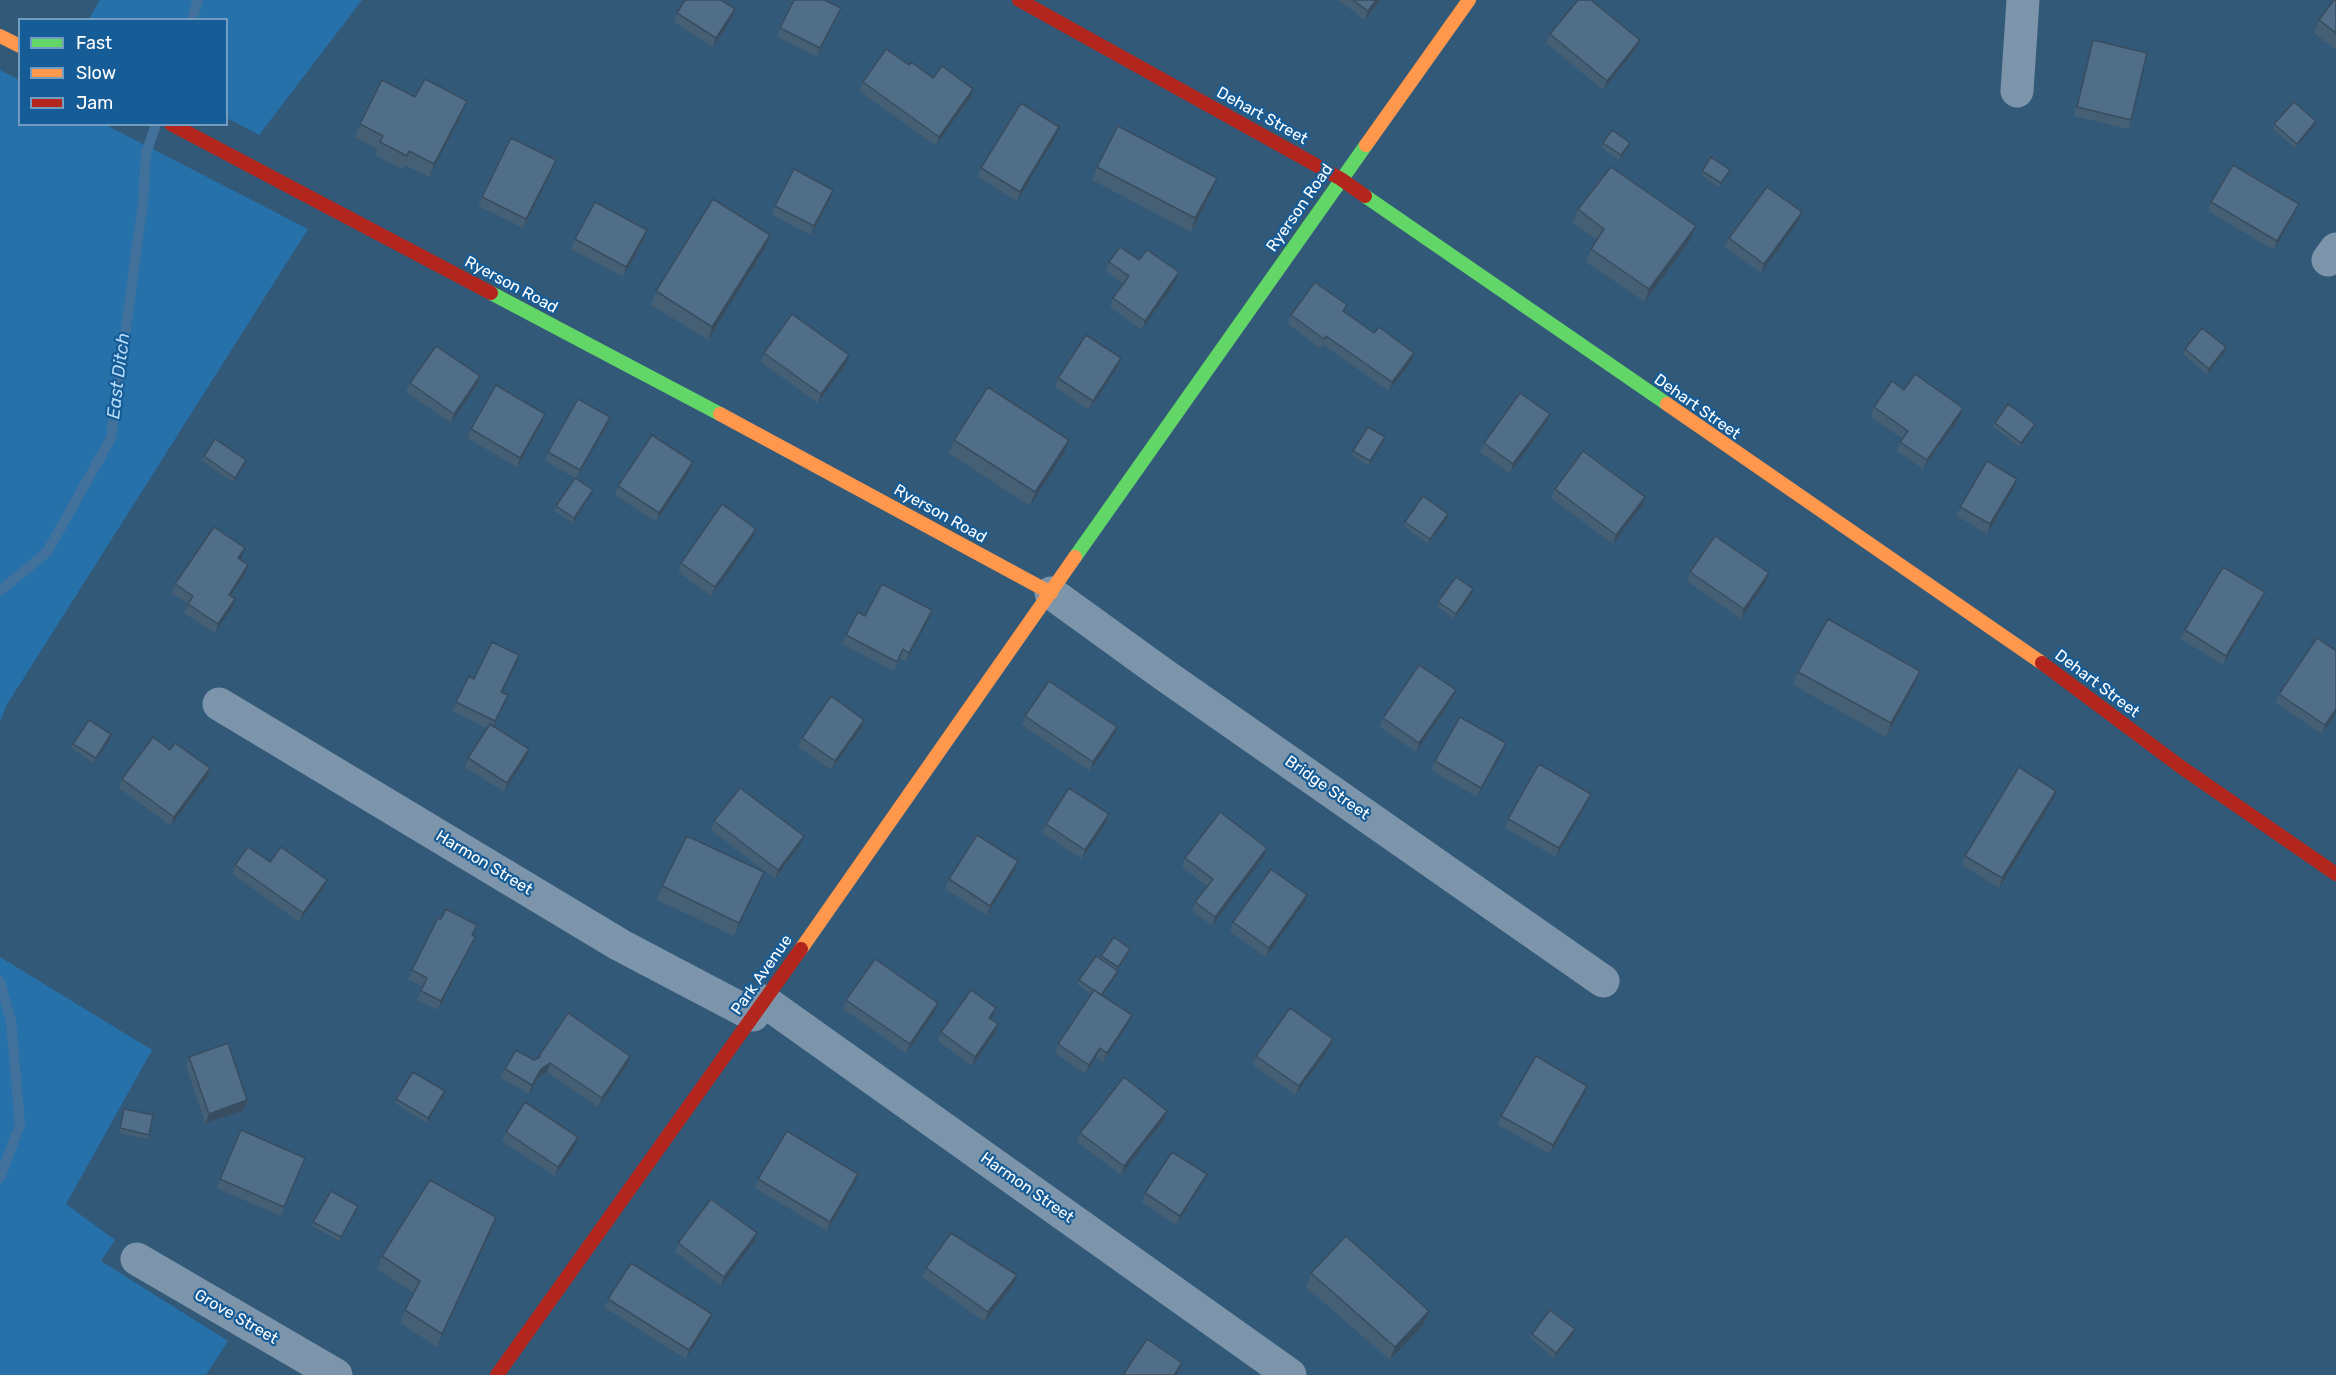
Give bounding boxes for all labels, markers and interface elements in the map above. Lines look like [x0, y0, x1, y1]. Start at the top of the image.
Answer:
legend [18, 18, 228, 126]
text: Fast [76, 32, 112, 54]
text: Slow [76, 62, 116, 84]
street label: Dehart Street [1213, 83, 1311, 149]
text: Jam [76, 92, 113, 114]
street label: Ryerson Road [1263, 160, 1337, 256]
street label: Ryerson Road [461, 252, 561, 318]
water label: East Ditch [103, 332, 135, 420]
street label: Dehart Street [1650, 370, 1744, 444]
street label: Ryerson Road [890, 481, 990, 547]
street label: Dehart Street [2051, 646, 2143, 722]
street label: Bridge Street [1281, 752, 1373, 824]
street label: Harmon Street [432, 827, 536, 899]
street label: Park Avenue [727, 931, 797, 1019]
street label: Harmon Street [977, 1149, 1077, 1227]
street label: Grove Street [191, 1285, 281, 1349]

